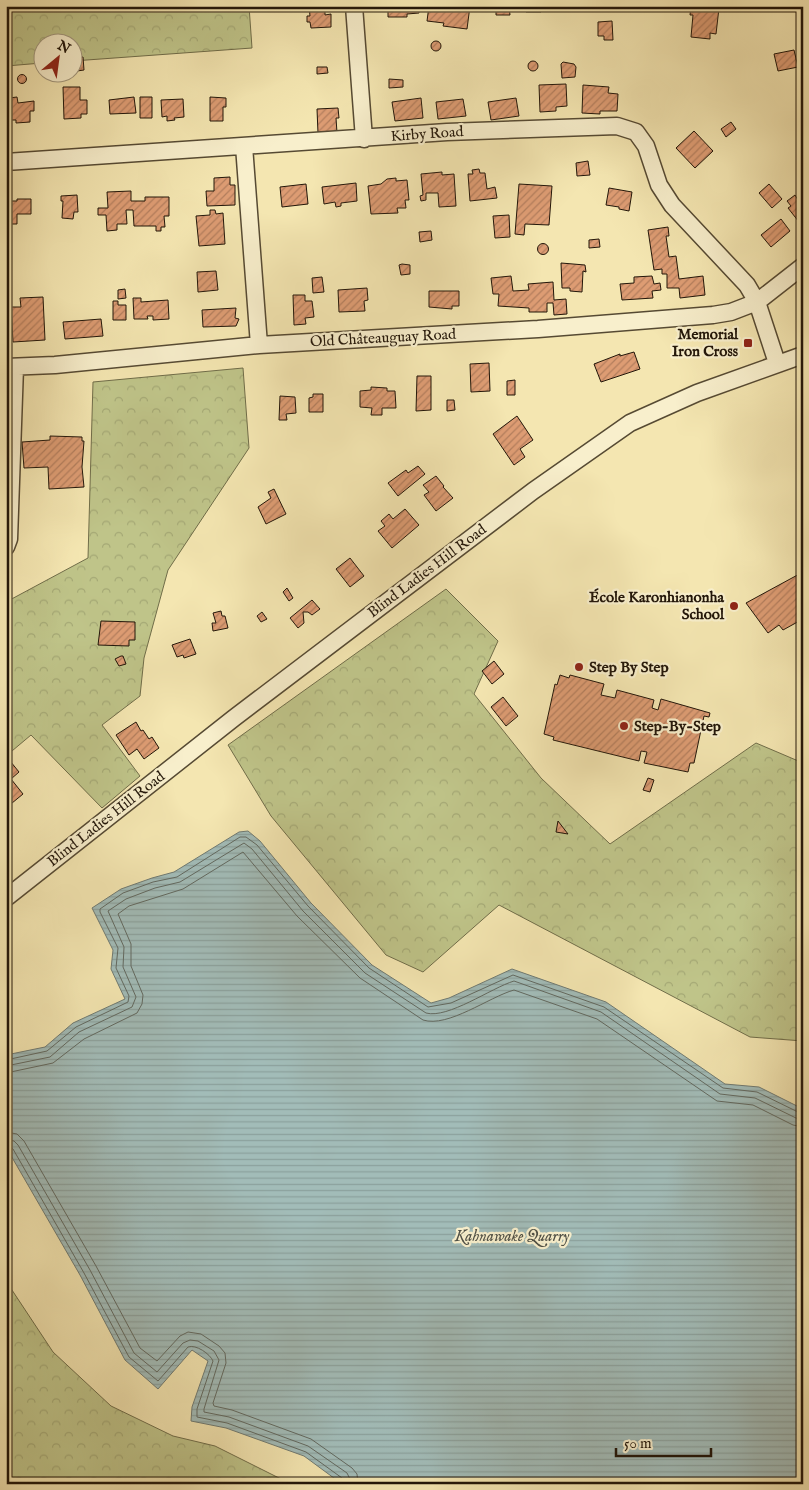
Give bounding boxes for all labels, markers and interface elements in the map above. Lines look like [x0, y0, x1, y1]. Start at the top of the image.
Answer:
north arrow [32, 32, 82, 82]
text: N [53, 36, 73, 58]
street label: Kirby Road [390, 122, 465, 146]
street label: Old Châteauguay Road [310, 325, 457, 351]
place label: Memorial Iron Cross [672, 325, 739, 361]
marker: Memorial Iron Cross [742, 337, 754, 349]
street label: Blind Ladies Hill Road [364, 519, 491, 622]
place label: École Karonhianonha School [589, 588, 725, 624]
marker: École Karonhianonha School [728, 600, 740, 612]
place label: Step By Step [589, 658, 669, 677]
marker: Step By Step [573, 661, 585, 673]
place label: Step-By-Step [634, 717, 721, 736]
marker: Step-By-Step [618, 720, 630, 732]
street label: Blind Ladies Hill Road [43, 767, 169, 871]
water label: Kahnawake Quarry [454, 1227, 570, 1247]
scale bar [616, 1425, 712, 1457]
text: 50 m [624, 1434, 652, 1453]

